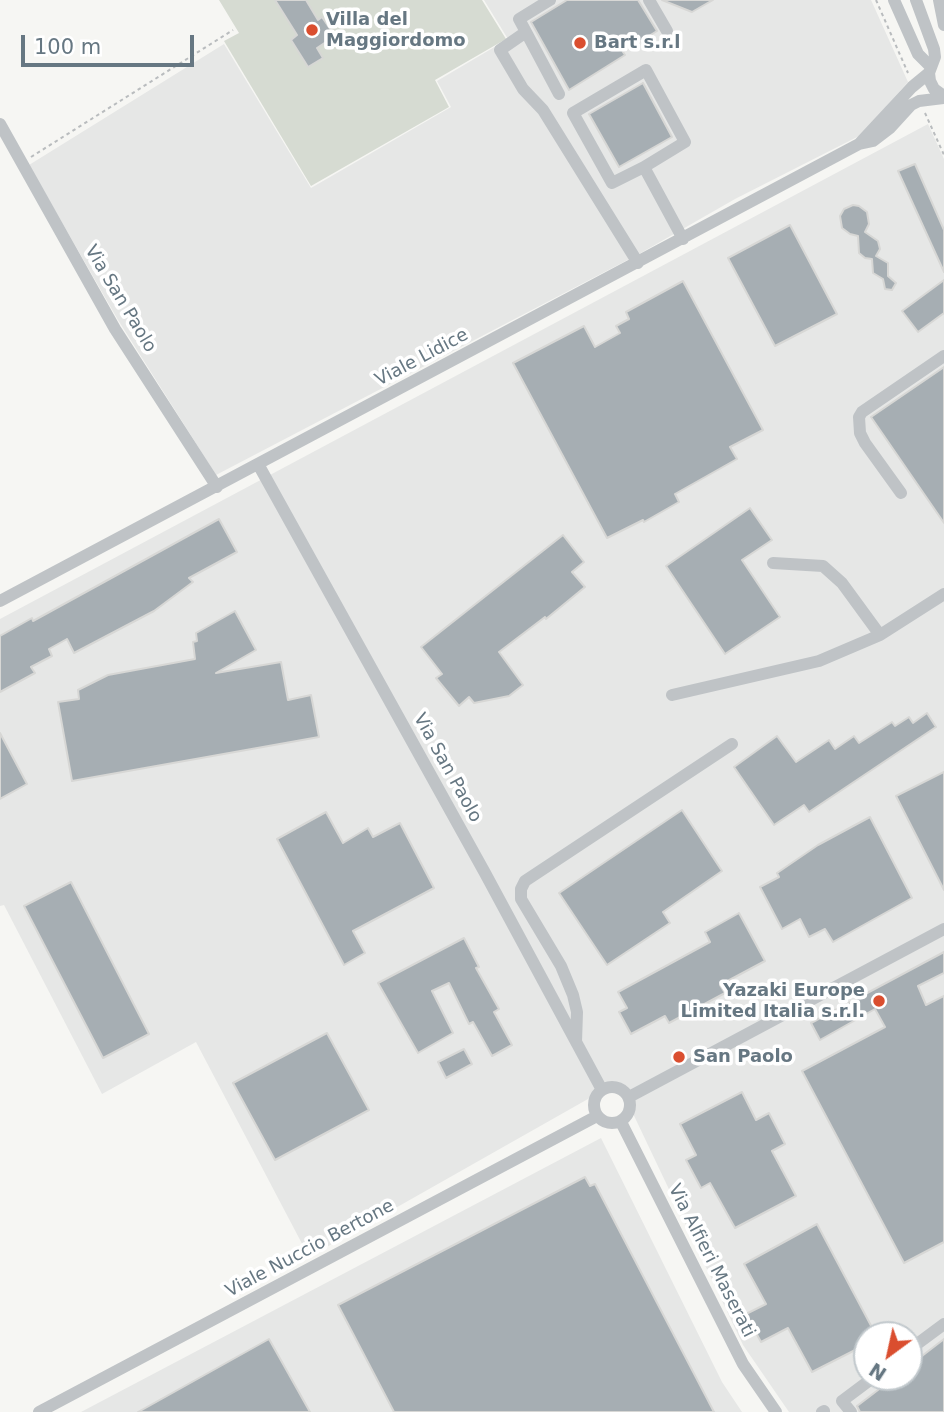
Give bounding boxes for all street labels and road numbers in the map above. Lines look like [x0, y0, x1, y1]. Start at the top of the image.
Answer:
street label: Via San Paolo [79, 241, 161, 357]
street label: Viale Lidice [372, 324, 472, 392]
street label: Via San Paolo [408, 710, 486, 826]
street label: Via Alfieri Maserati [663, 1181, 759, 1341]
street label: Viale Nuccio Bertone [222, 1195, 398, 1303]

